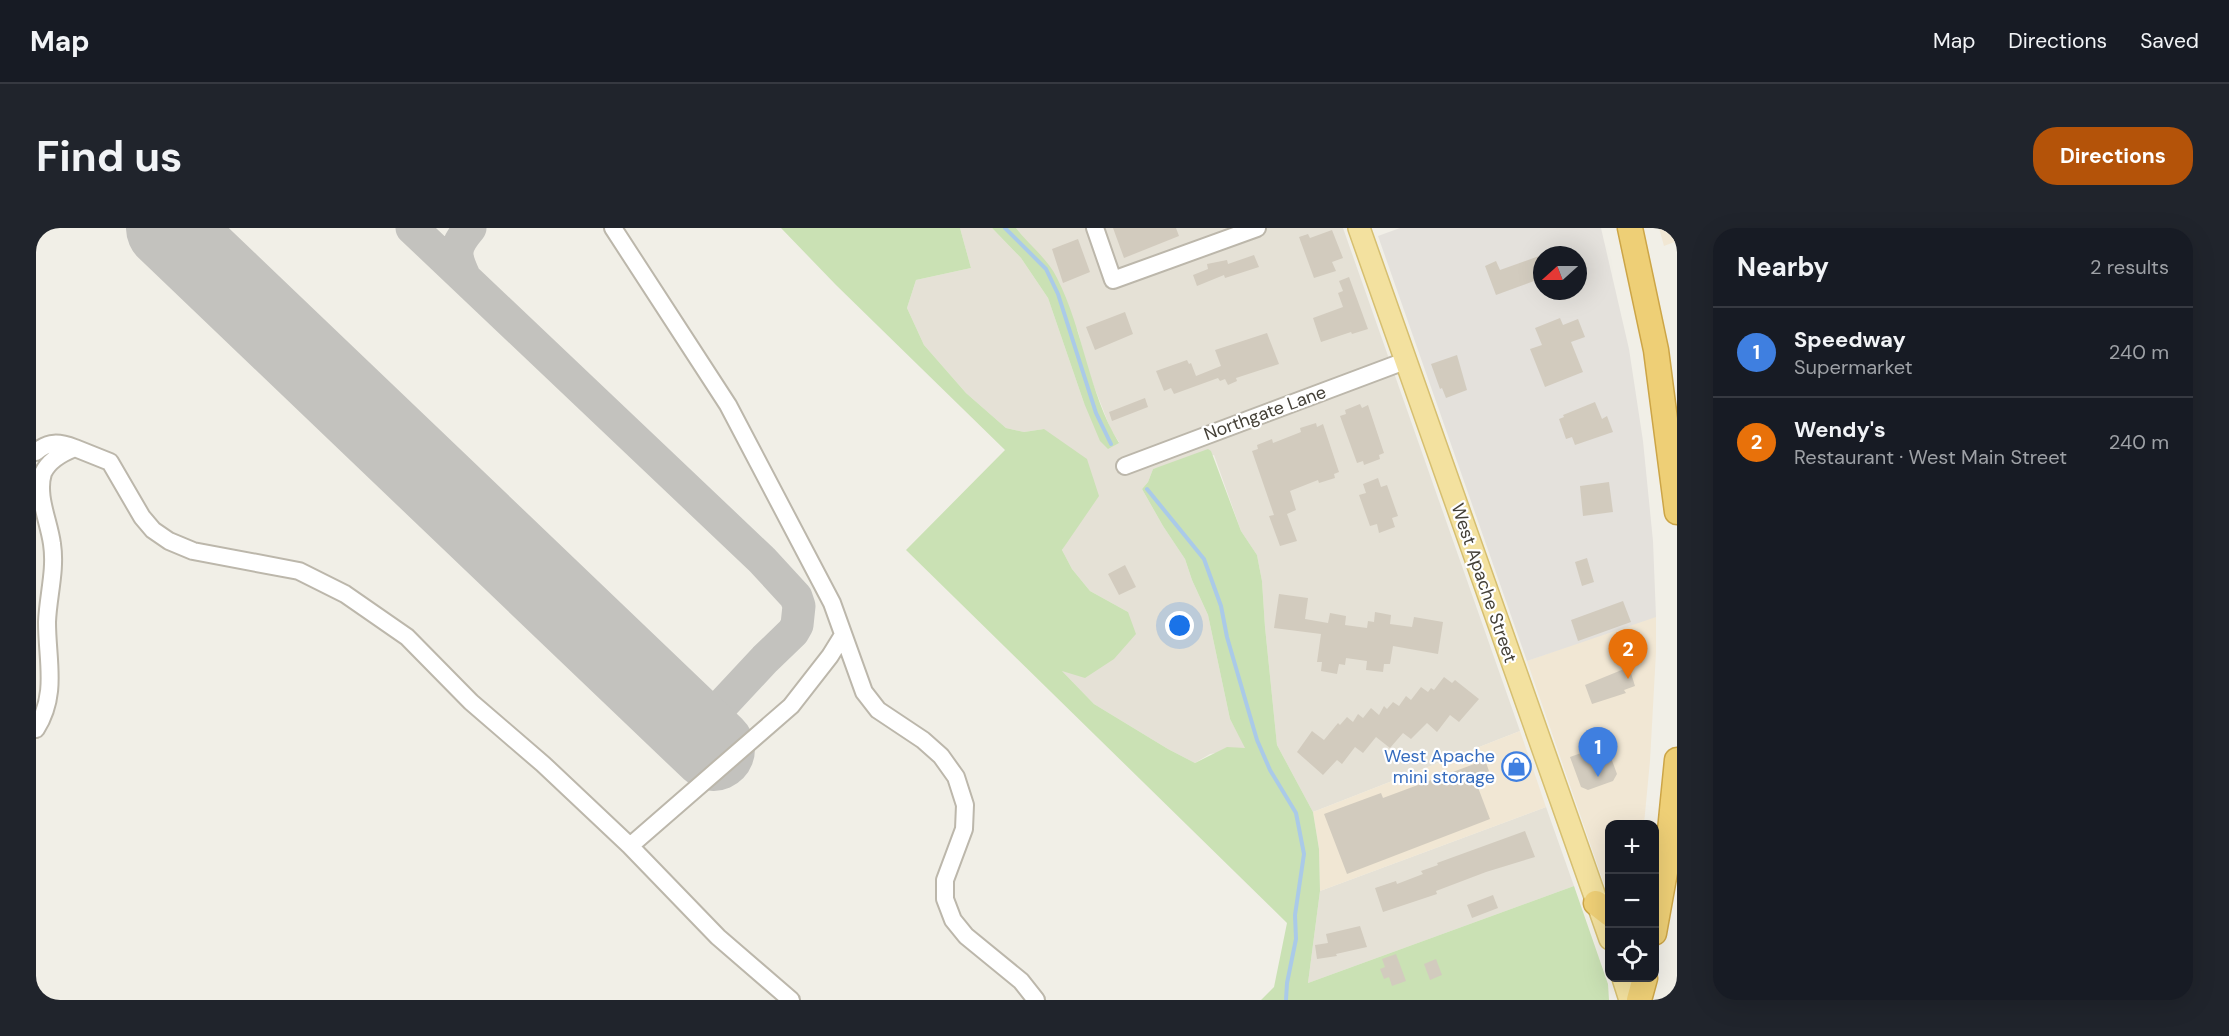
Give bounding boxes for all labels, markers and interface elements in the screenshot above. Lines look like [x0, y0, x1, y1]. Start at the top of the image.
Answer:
text: Map [30, 23, 90, 60]
text: Map [1933, 27, 1975, 55]
text: Directions [2008, 27, 2107, 55]
text: Saved [2140, 27, 2199, 55]
button: Directions [2033, 127, 2193, 185]
text: Find us [36, 129, 182, 184]
north arrow [1533, 246, 1587, 300]
text: Nearby [1737, 250, 1829, 284]
text: 2 results [2090, 254, 2169, 280]
text: Speedway [1794, 325, 1906, 354]
text: 1 [1753, 339, 1760, 365]
text: 240 m [2109, 339, 2169, 365]
text: Supermarket [1794, 354, 1913, 380]
street label: Northgate Lane [1201, 380, 1329, 446]
text: Wendy's [1794, 415, 1886, 444]
text: 2 [1751, 429, 1762, 455]
text: 240 m [2109, 429, 2169, 455]
text: Restaurant · West Main Street [1794, 444, 2067, 470]
street label: West Apache Street [1445, 500, 1523, 666]
your location [1165, 611, 1194, 640]
pin: 2 [1608, 630, 1648, 679]
pin: 1 [1578, 728, 1618, 777]
place label: West Apache mini storage [1384, 744, 1495, 789]
shop icon: West Apache mini storage [1500, 750, 1532, 782]
map controls [1605, 820, 1659, 982]
button: + [1605, 820, 1659, 874]
button: − [1605, 874, 1659, 928]
button: locate [1605, 928, 1659, 982]

